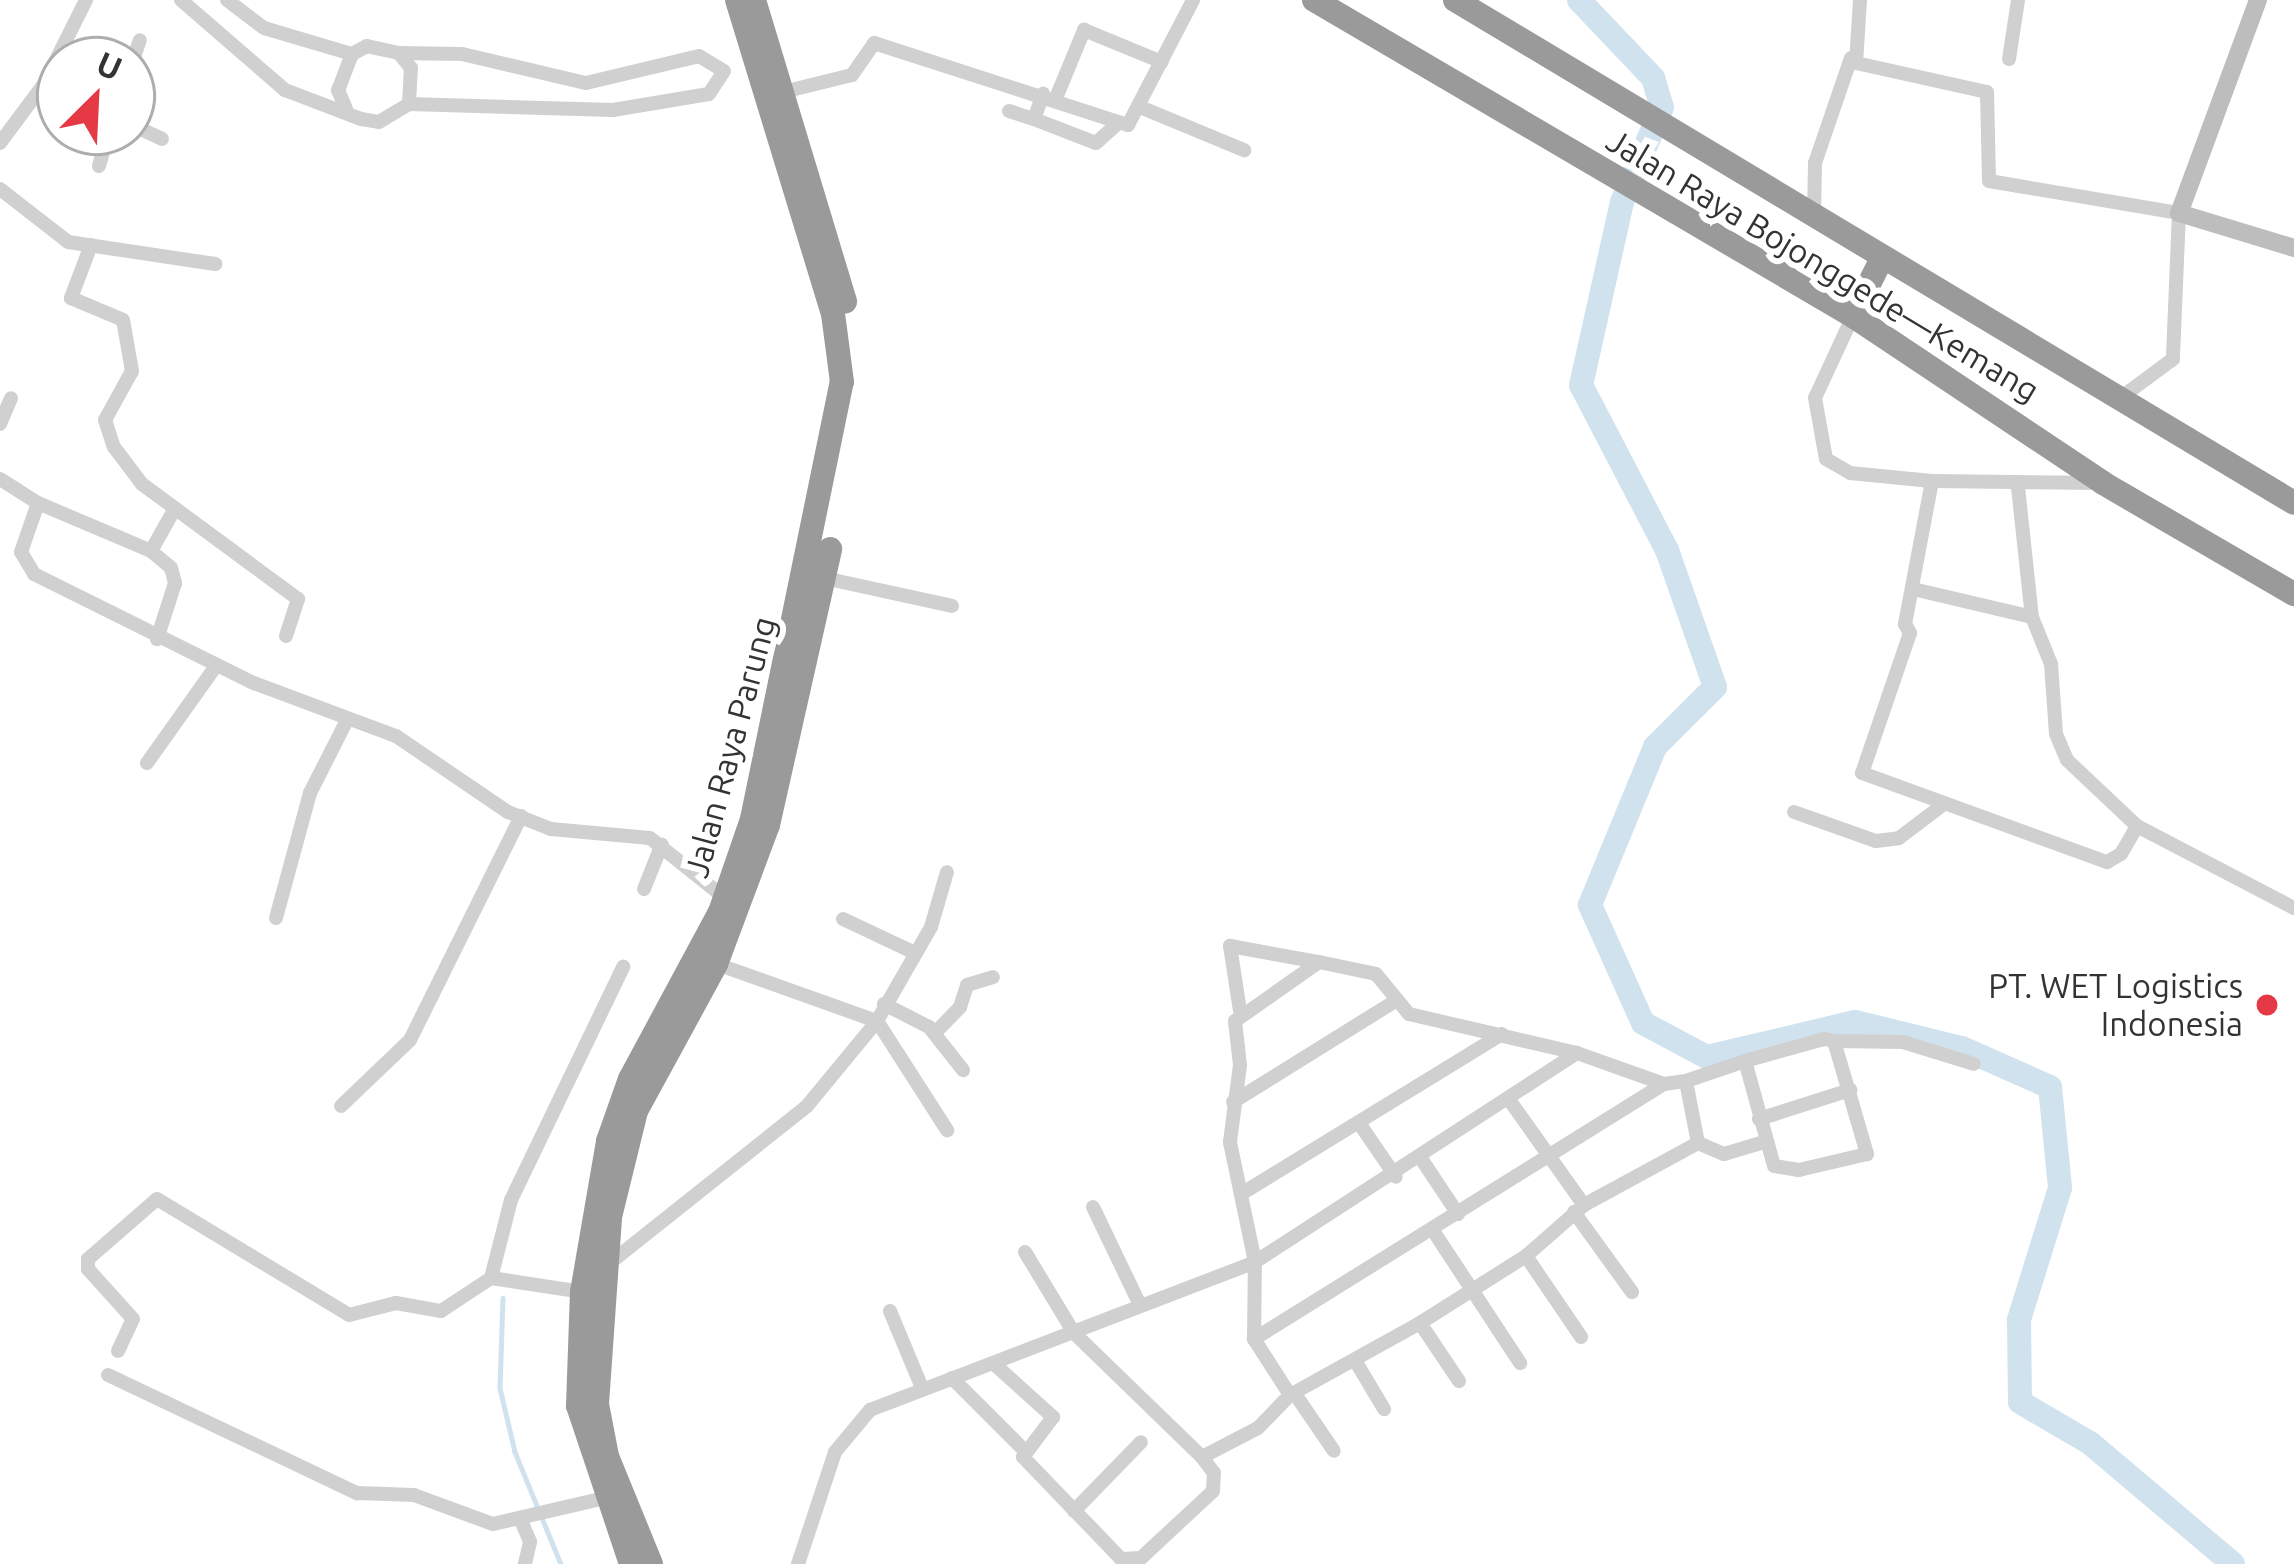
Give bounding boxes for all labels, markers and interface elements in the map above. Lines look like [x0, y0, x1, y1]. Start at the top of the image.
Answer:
north arrow [36, 36, 156, 156]
text: U [92, 44, 128, 87]
street label: Jalan Raya Bojonggede—Kemang [1600, 120, 2046, 410]
street label: Jalan Raya Parung [676, 612, 784, 882]
place label: PT. WET Logistics Indonesia [1988, 966, 2243, 1044]
marker: PT. WET Logistics Indonesia [2254, 992, 2280, 1018]

